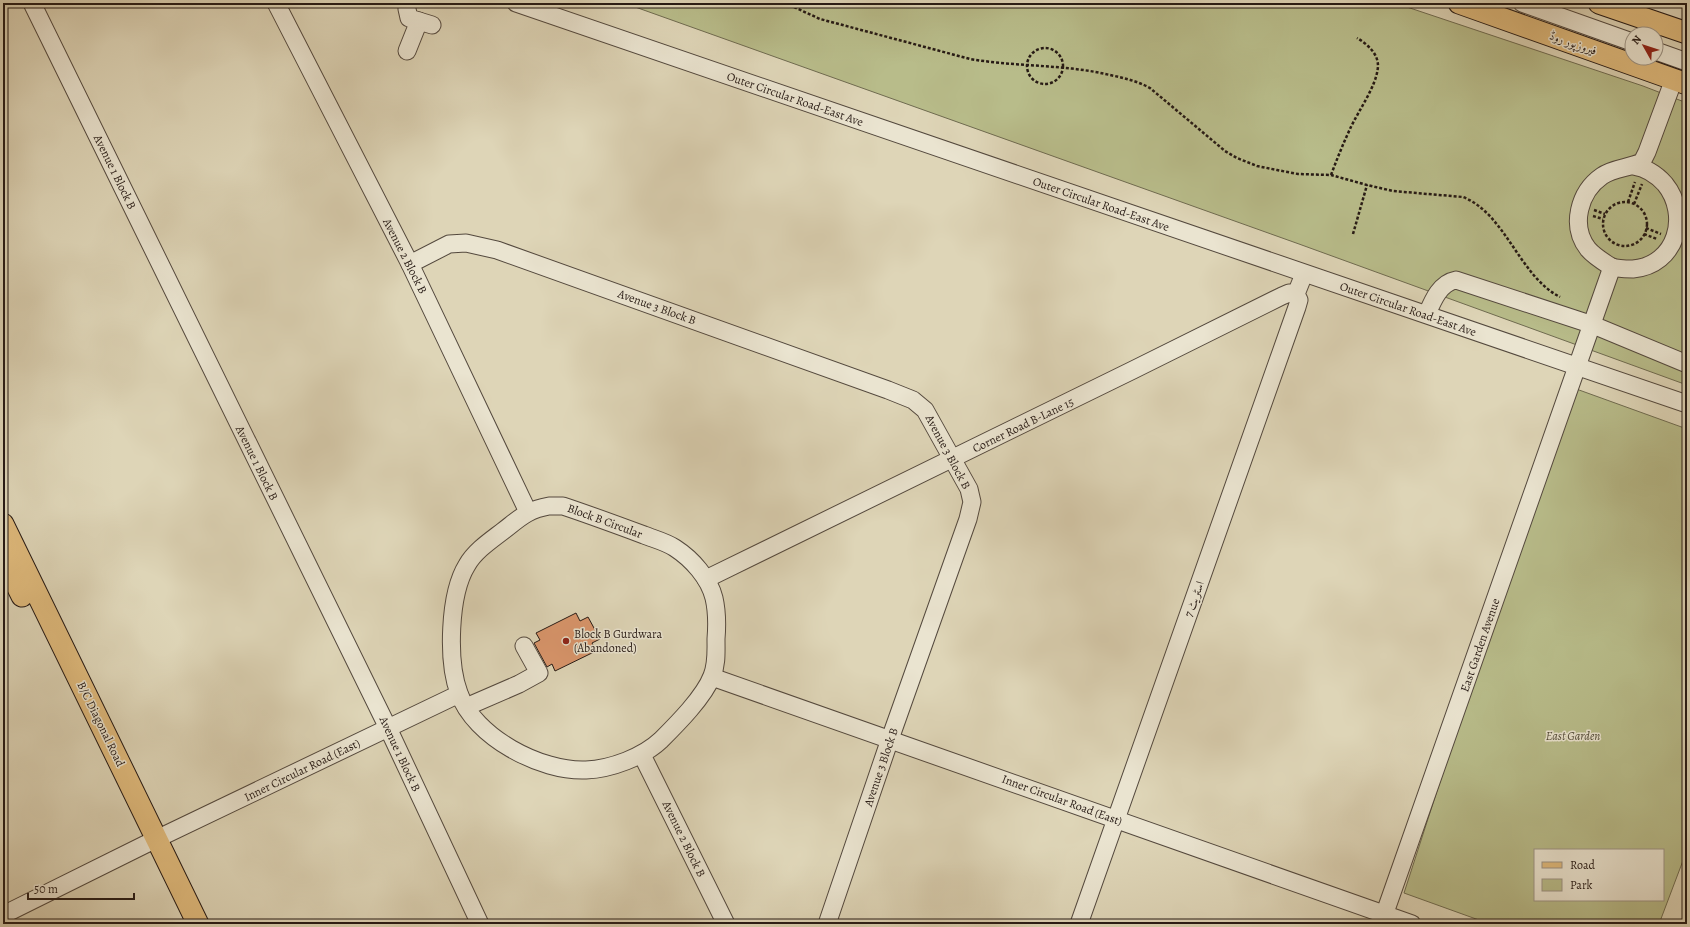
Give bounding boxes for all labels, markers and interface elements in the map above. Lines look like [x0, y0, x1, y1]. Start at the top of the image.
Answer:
north arrow [1624, 26, 1664, 66]
street label: فیروزپور روڈ [1547, 27, 1599, 60]
text: N [1628, 32, 1645, 48]
street label: Outer Circular Road-East Ave [725, 68, 865, 130]
street label: Avenue 1 Block B [90, 131, 140, 212]
street label: Outer Circular Road-East Ave [1031, 173, 1171, 235]
street label: Avenue 2 Block B [379, 215, 431, 297]
street label: Outer Circular Road-East Ave [1338, 278, 1478, 340]
street label: Avenue 3 Block B [615, 285, 698, 329]
street label: Corner Road B-Lane 15 [970, 394, 1076, 456]
street label: Avenue 3 Block B [921, 411, 974, 492]
street label: Avenue 1 Block B [232, 422, 282, 503]
street label: Block B Circular [565, 500, 645, 542]
street label: اسٹریٹ 7 [1180, 578, 1208, 619]
street label: East Garden Avenue [1456, 596, 1504, 694]
place label: Block B Gurdwara (Abandoned) [574, 626, 663, 656]
marker: Block B Gurdwara (Abandoned) [561, 636, 571, 646]
street label: B/C Diagonal Road [73, 679, 129, 770]
street label: Avenue 1 Block B [375, 713, 424, 794]
street label: Avenue 3 Block B [860, 726, 902, 809]
park label: East Garden [1546, 728, 1600, 744]
street label: Inner Circular Road (East) [241, 735, 363, 805]
street label: Inner Circular Road (East) [1000, 771, 1124, 829]
street label: Avenue 2 Block B [658, 797, 709, 880]
legend [1534, 849, 1664, 901]
text: Road [1570, 857, 1596, 873]
scale bar [28, 875, 134, 901]
text: Park [1570, 877, 1593, 893]
text: 50 m [34, 881, 58, 897]

